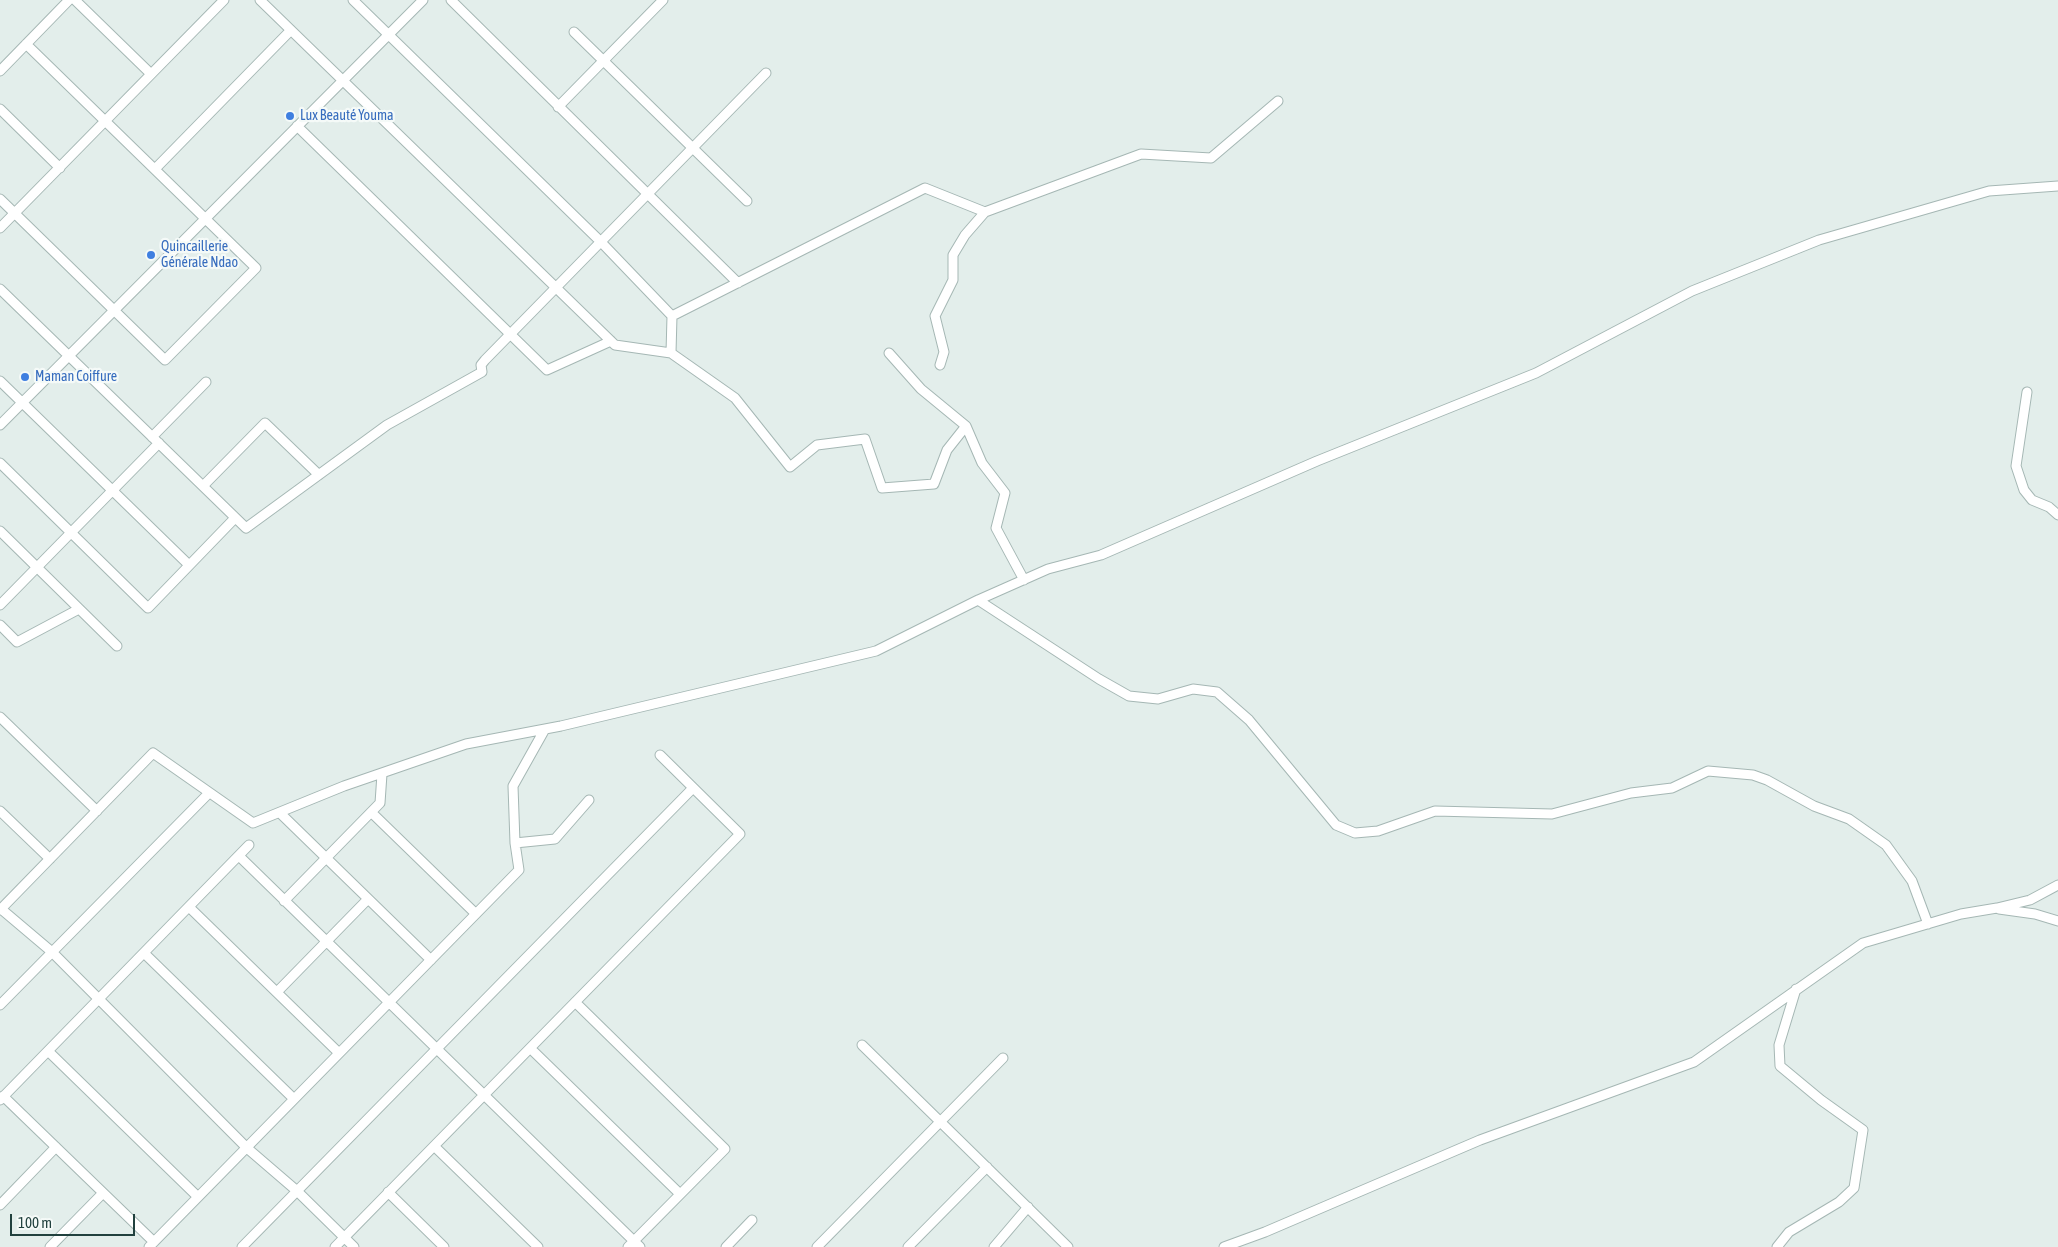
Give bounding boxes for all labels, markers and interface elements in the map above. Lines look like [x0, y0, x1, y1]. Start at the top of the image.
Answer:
place label: Lux Beauté Youma [300, 108, 394, 124]
marker: Lux Beauté Youma [284, 110, 296, 122]
place label: Quincaillerie Générale Ndao [161, 239, 238, 272]
marker: Quincaillerie Générale Ndao [145, 249, 157, 261]
place label: Maman Coiffure [35, 369, 117, 385]
marker: Maman Coiffure [19, 371, 31, 383]
scale bar [12, 1204, 138, 1236]
text: 100 m [18, 1214, 52, 1231]

